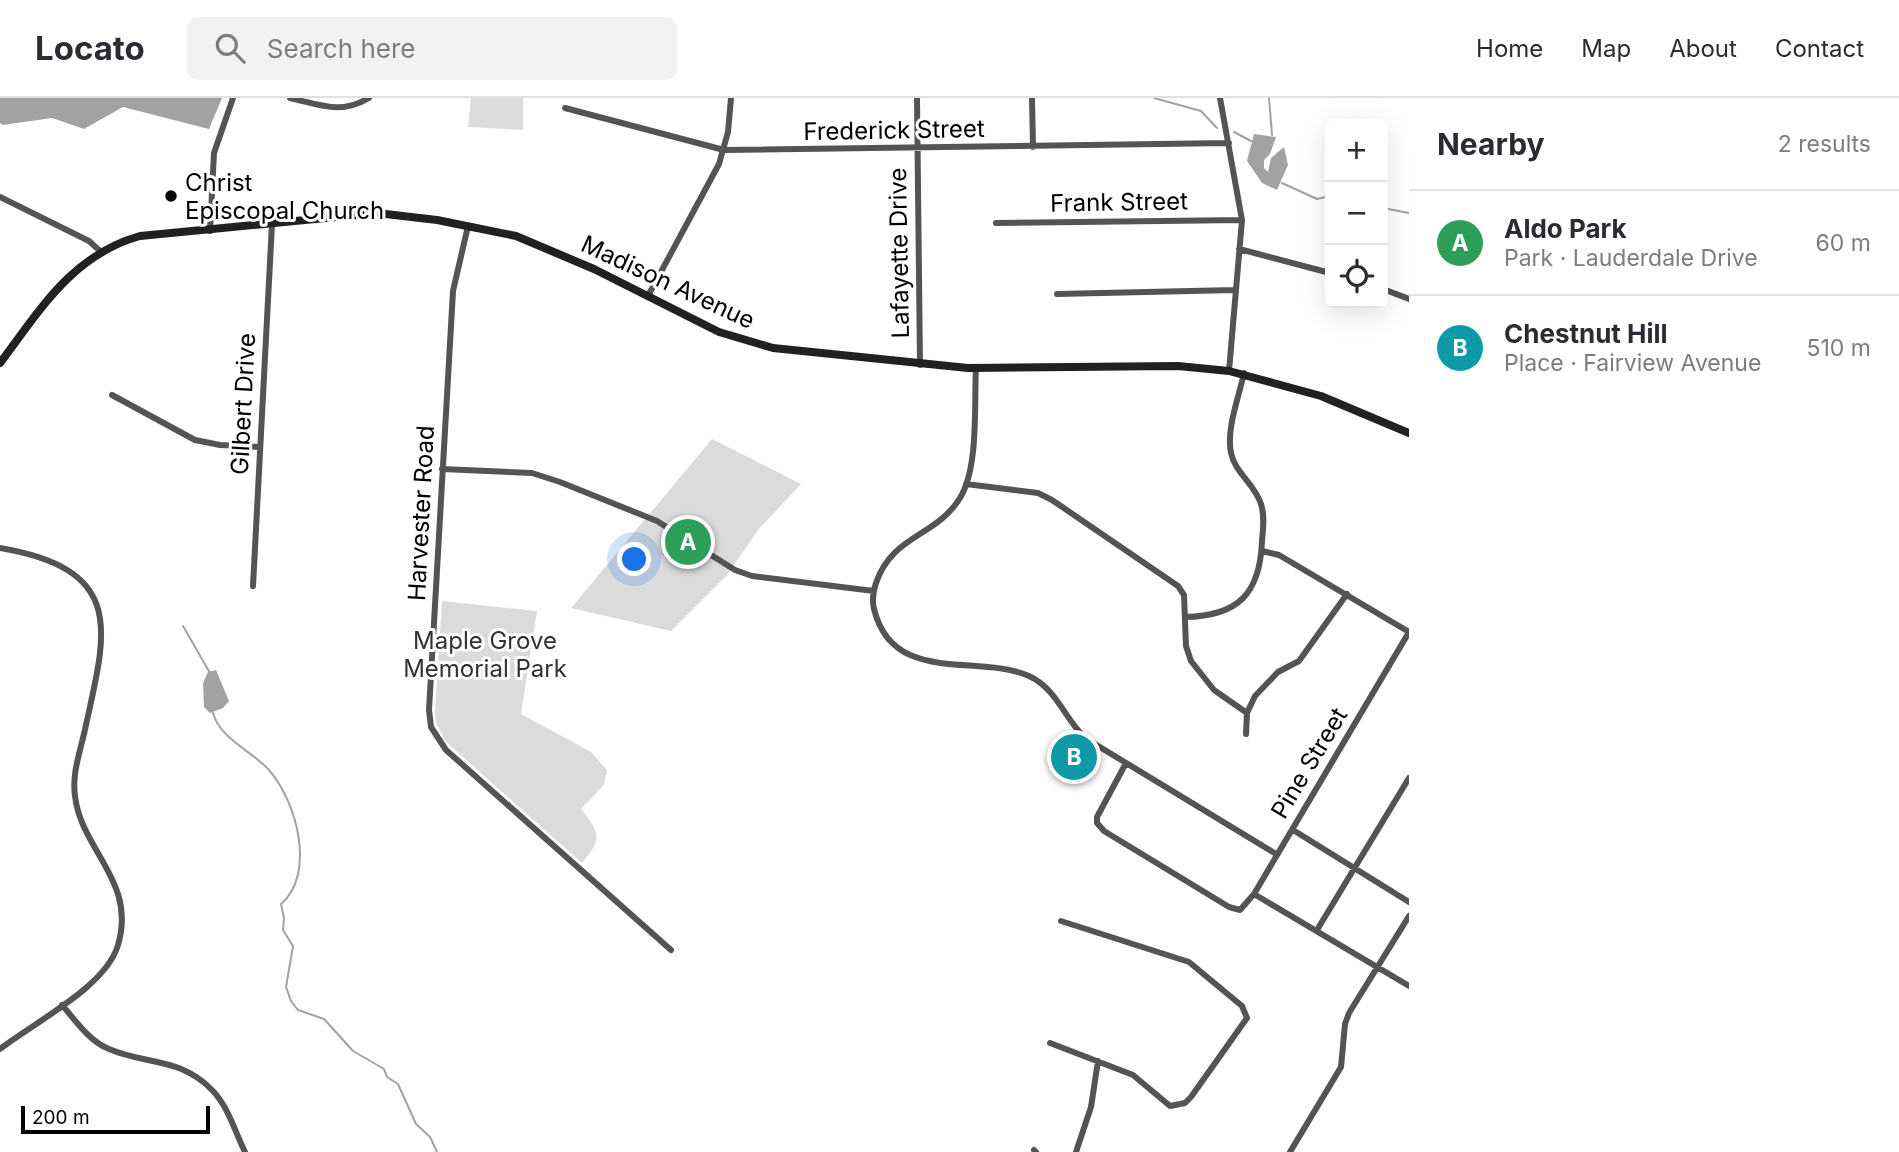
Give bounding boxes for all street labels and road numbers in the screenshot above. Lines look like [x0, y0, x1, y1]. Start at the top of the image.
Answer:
street label: Frederick Street [803, 114, 985, 146]
street label: Lafayette Drive [883, 167, 915, 339]
street label: Frank Street [1050, 186, 1188, 218]
street label: Madison Avenue [577, 229, 759, 335]
street label: Gilbert Drive [225, 332, 261, 476]
street label: Harvester Road [402, 425, 440, 601]
street label: Pine Street [1265, 702, 1353, 824]

